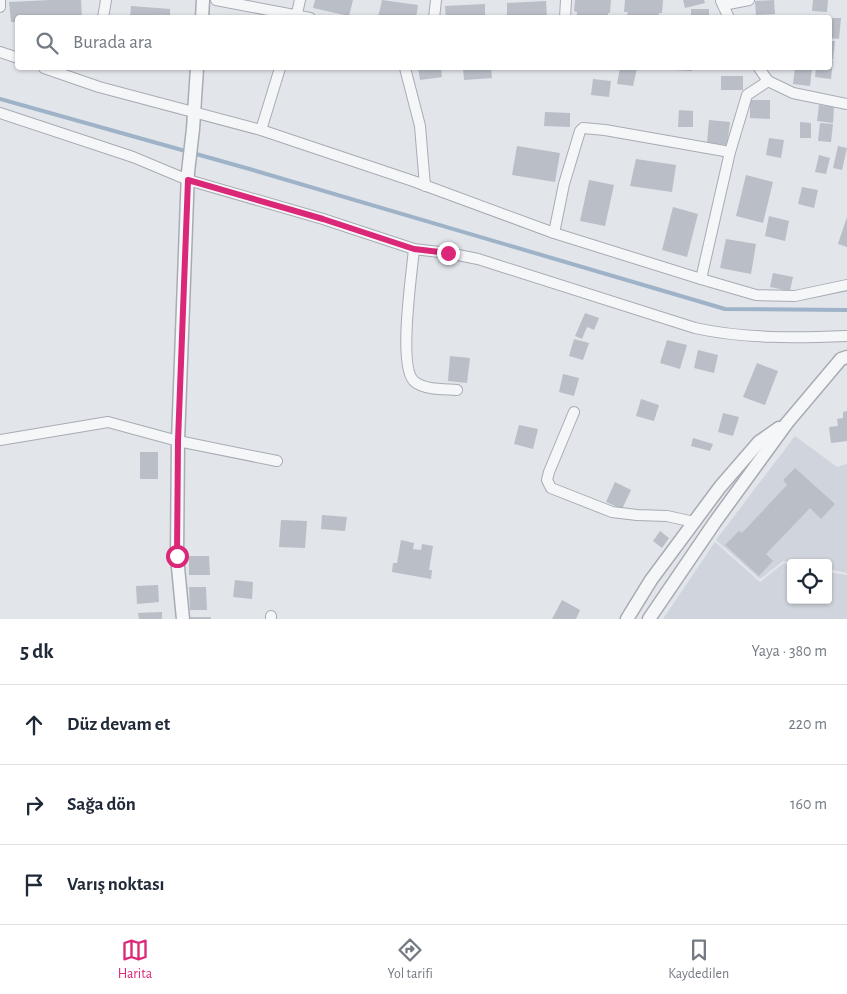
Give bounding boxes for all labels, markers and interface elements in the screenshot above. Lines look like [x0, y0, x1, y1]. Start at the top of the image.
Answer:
search box [15, 15, 832, 70]
icon: search [33, 29, 61, 57]
text: Burada ara [73, 33, 152, 52]
route end [437, 242, 460, 265]
route start [166, 545, 189, 568]
map controls [787, 559, 832, 604]
button: locate [787, 559, 832, 604]
text: 5 dk [20, 641, 54, 662]
text: Yaya · 380 m [751, 643, 827, 659]
icon: ahead [20, 711, 48, 739]
text: Düz devam et [67, 715, 170, 734]
text: 220 m [789, 716, 827, 732]
icon: right [20, 791, 48, 819]
text: Sağa dön [67, 795, 136, 814]
text: 160 m [790, 796, 827, 812]
icon: arrive [20, 871, 48, 899]
text: Varış noktası [67, 875, 165, 894]
tab: Harita [118, 936, 152, 983]
tab: Yol tarifi [387, 936, 433, 983]
tab: Kaydedilen [668, 936, 729, 983]

